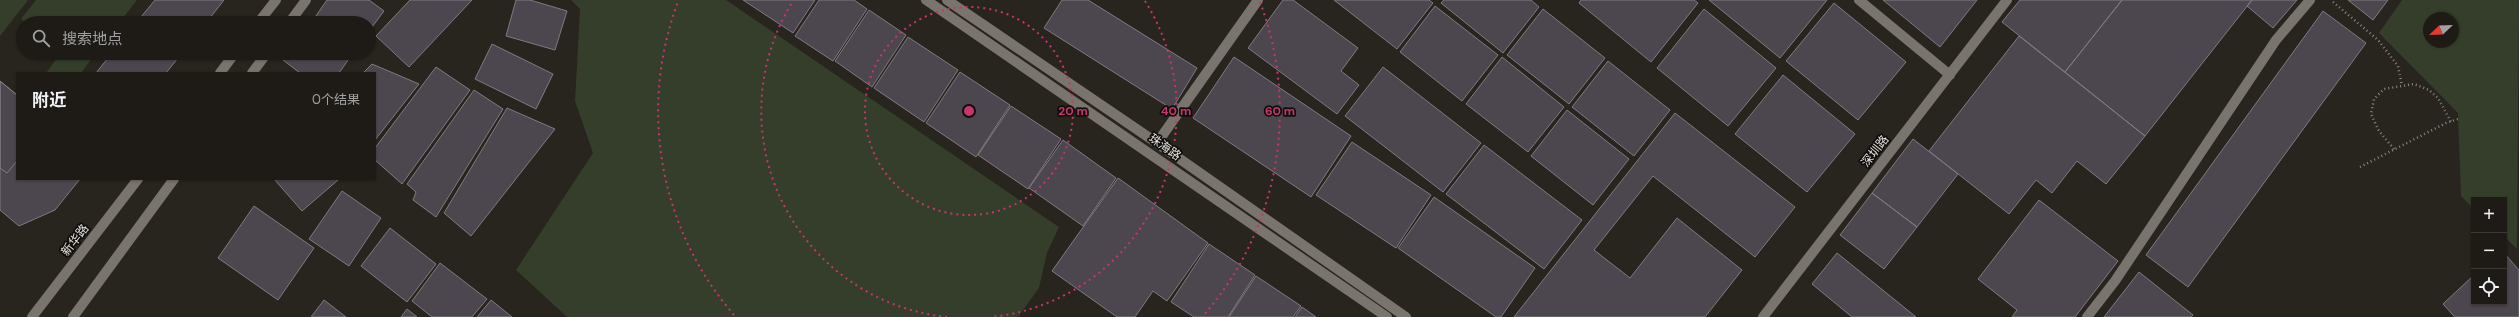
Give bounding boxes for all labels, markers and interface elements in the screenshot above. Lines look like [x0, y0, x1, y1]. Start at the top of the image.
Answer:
north arrow [2423, 12, 2459, 48]
search box [16, 16, 376, 60]
icon: search [30, 27, 52, 49]
text: 搜索地点 [62, 29, 122, 49]
text: 附近 [32, 89, 66, 111]
text: 0个结果 [312, 91, 360, 108]
text: 20 m [1058, 103, 1088, 119]
text: 40 m [1161, 103, 1191, 119]
text: 60 m [1265, 103, 1295, 119]
centre of rings [962, 104, 976, 118]
street label: 珠海路 [1146, 130, 1184, 164]
street label: 深圳路 [1858, 132, 1892, 170]
map controls [2471, 197, 2507, 305]
button: + [2471, 197, 2507, 233]
street label: 新华路 [58, 221, 92, 259]
button: − [2471, 233, 2507, 269]
button: locate [2471, 269, 2507, 305]

